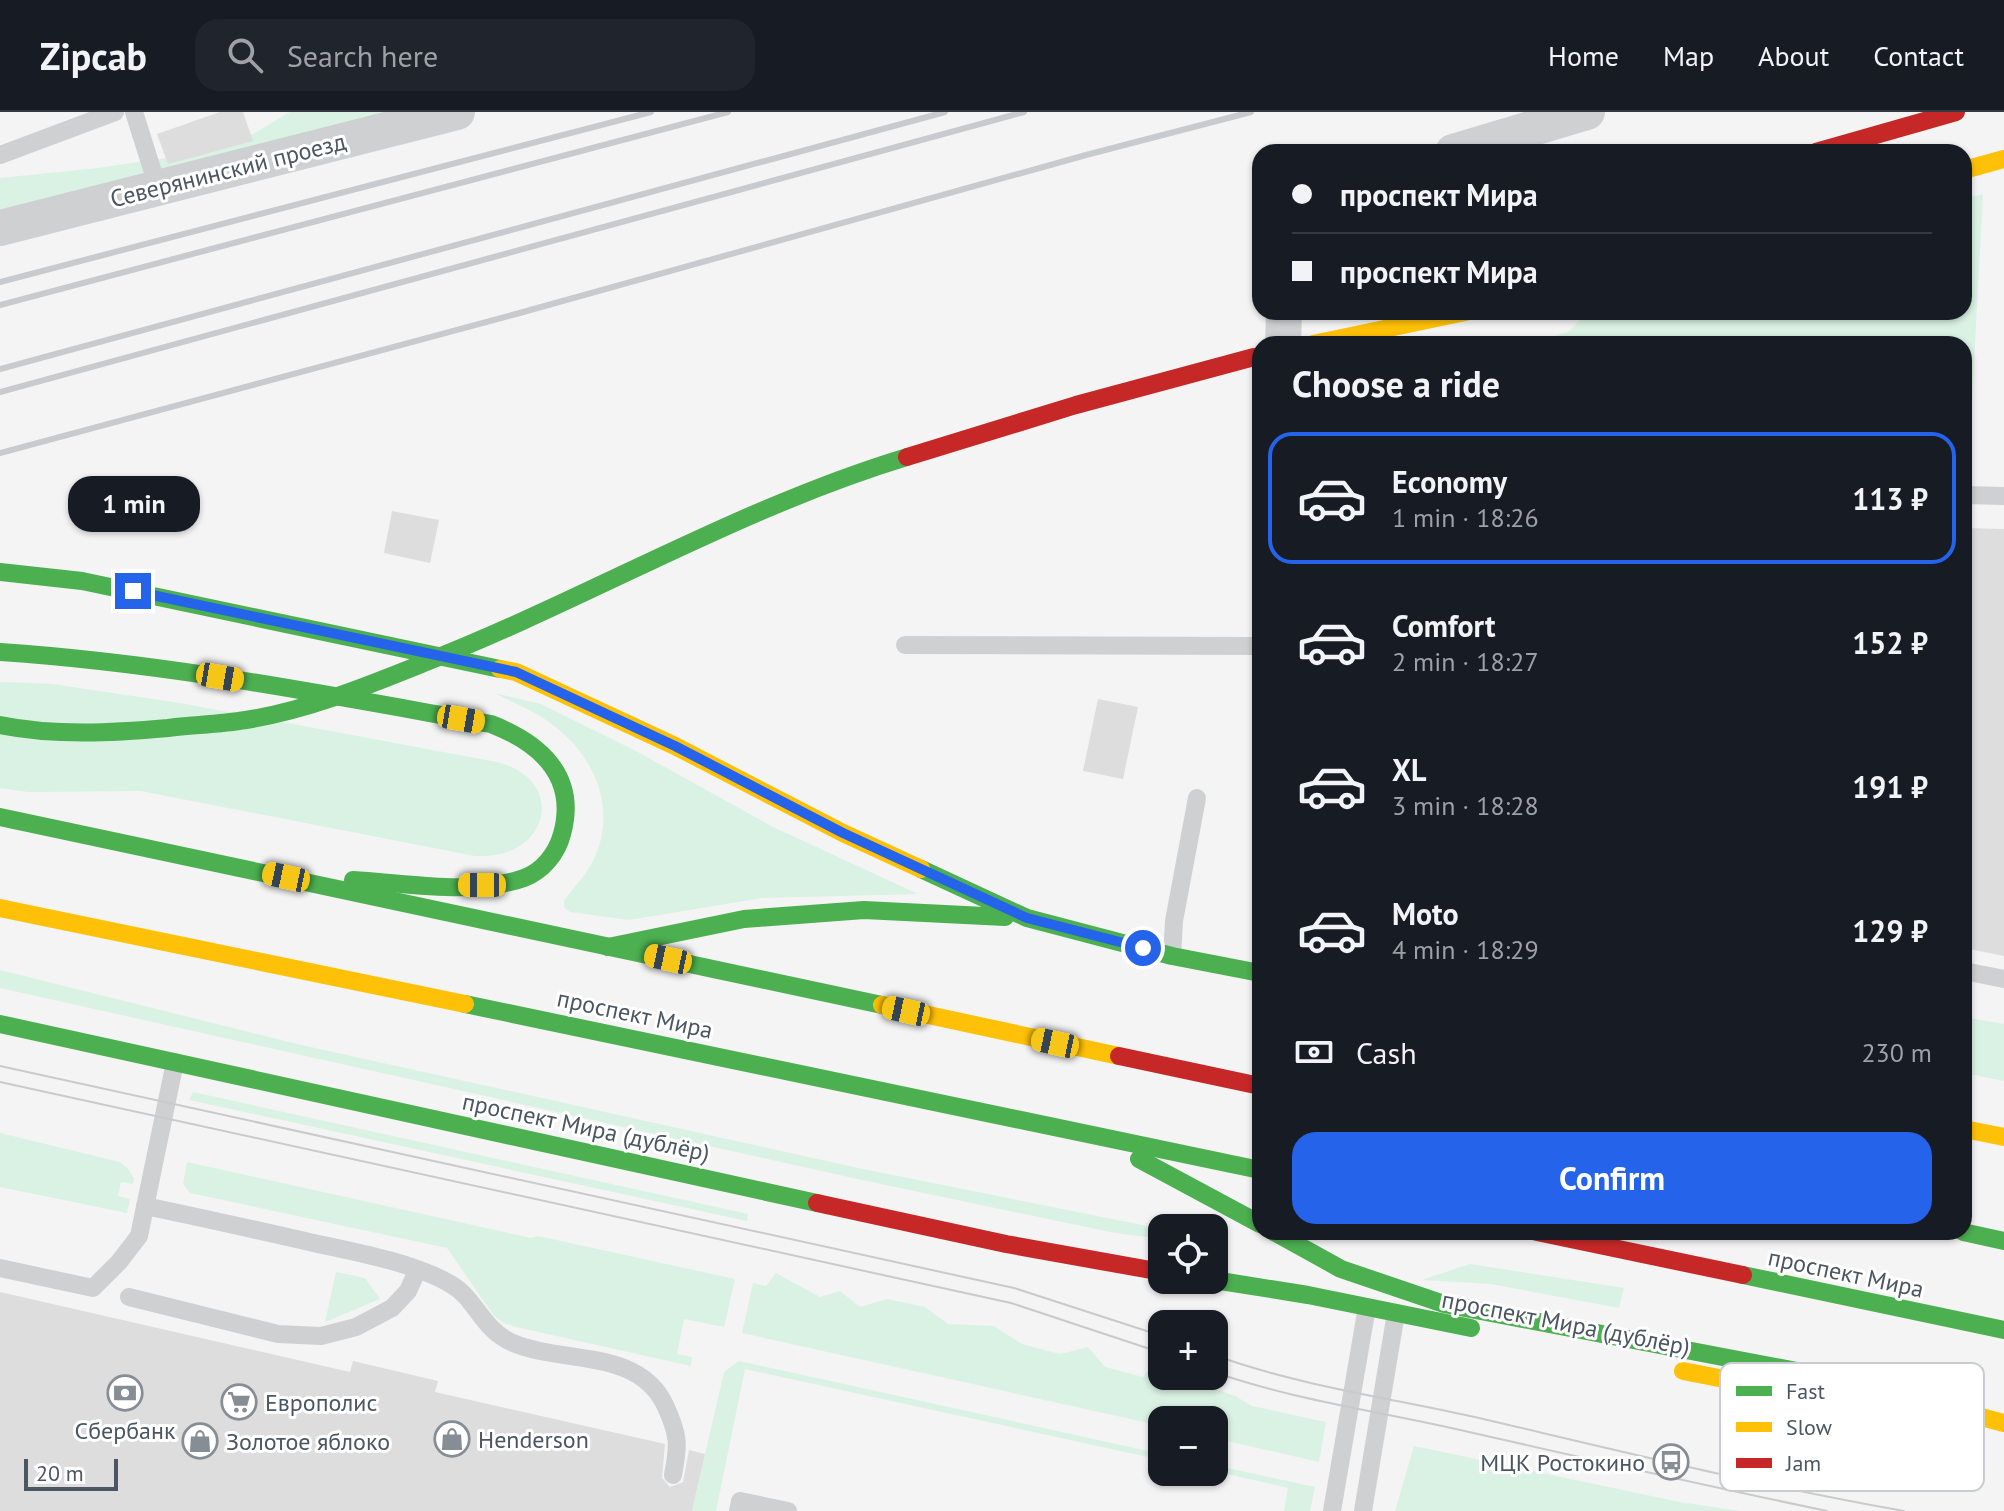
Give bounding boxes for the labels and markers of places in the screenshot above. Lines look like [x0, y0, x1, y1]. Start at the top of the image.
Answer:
bank icon: Сбербанк [106, 1374, 144, 1412]
supermarket icon: Европолис [220, 1383, 258, 1421]
place label: Европолис [265, 1387, 377, 1418]
place label: Сбербанк [75, 1415, 176, 1446]
shop icon: Henderson [433, 1420, 471, 1458]
shop icon: Золотое яблоко [181, 1422, 219, 1460]
place label: Henderson [478, 1424, 589, 1455]
place label: Золотое яблоко [226, 1426, 390, 1457]
bus stop icon: МЦК Ростокино [1652, 1443, 1690, 1481]
place label: МЦК Ростокино [1480, 1447, 1645, 1478]

